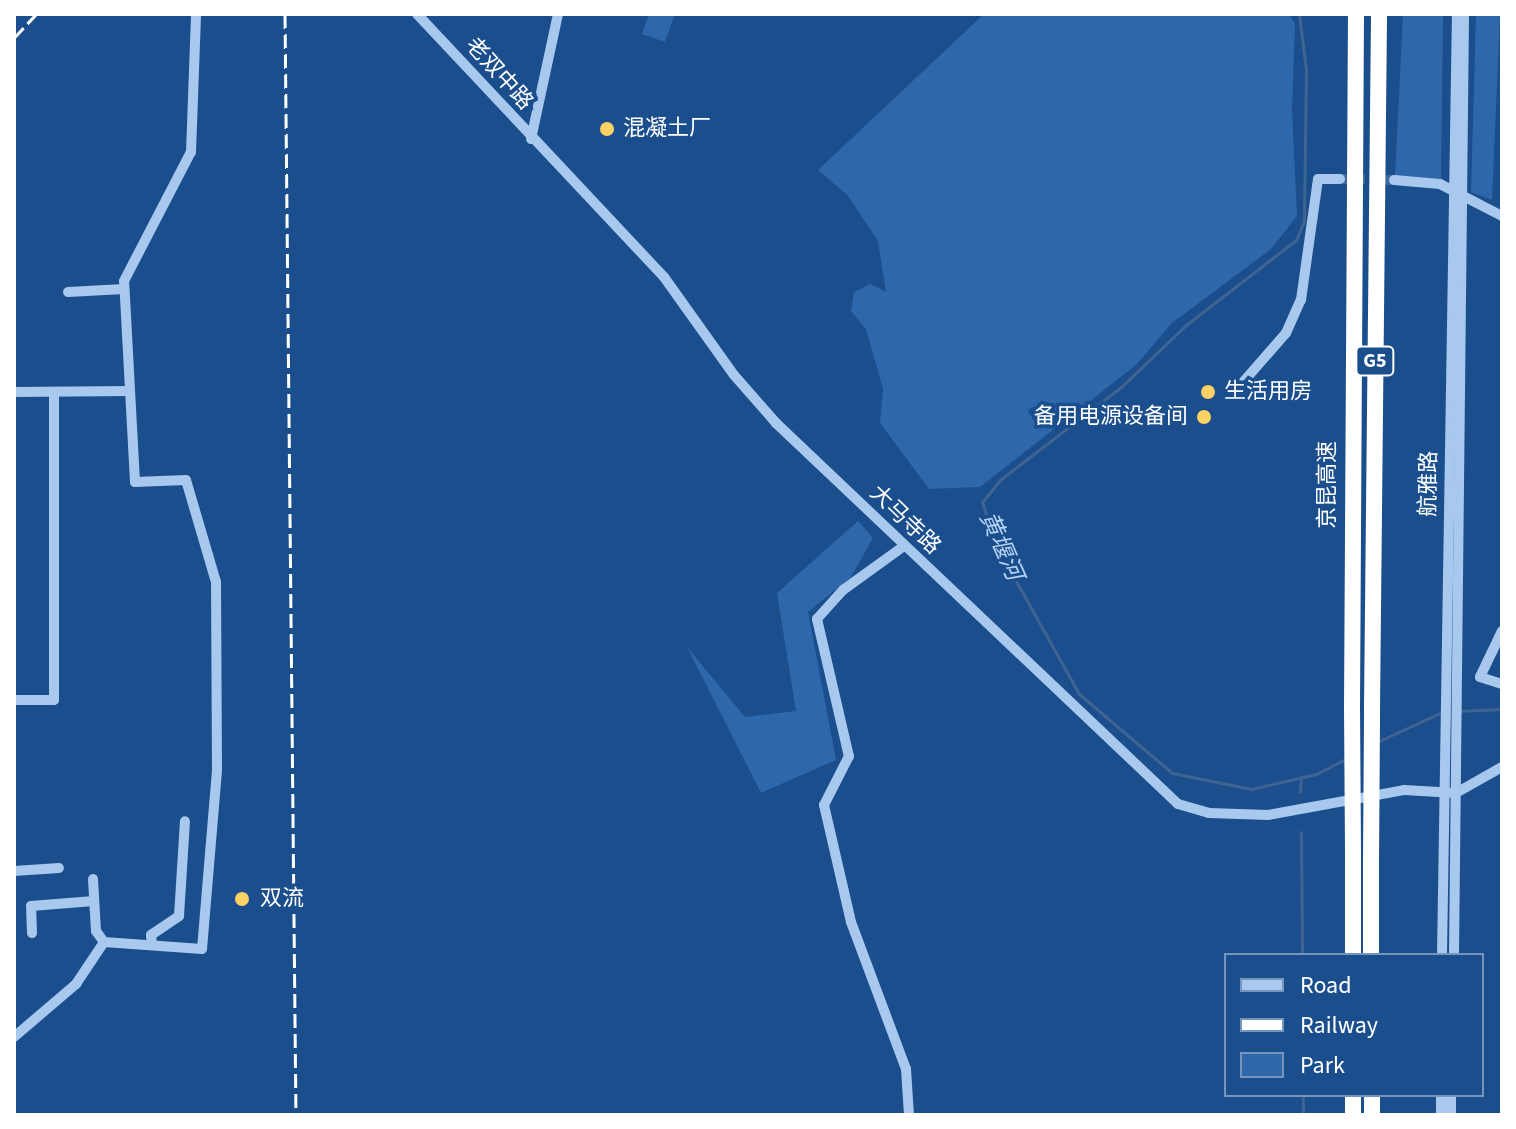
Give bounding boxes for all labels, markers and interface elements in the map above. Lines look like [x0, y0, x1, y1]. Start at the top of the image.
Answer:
street label: 老双中路 [460, 32, 538, 116]
place label: 混凝土厂 [623, 116, 711, 142]
marker: 混凝土厂 [598, 120, 616, 138]
road number: G5 [1355, 345, 1395, 377]
place label: 生活用房 [1224, 379, 1312, 405]
marker: 生活用房 [1199, 383, 1217, 401]
place label: 备用电源设备间 [1034, 404, 1188, 430]
marker: 备用电源设备间 [1195, 408, 1213, 426]
street label: 京昆高速 [1315, 441, 1341, 529]
street label: 航雅路 [1415, 451, 1443, 517]
street label: 大马寺路 [864, 480, 946, 560]
water label: 黄堰河 [973, 507, 1029, 585]
place label: 双流 [260, 886, 304, 912]
marker: 双流 [231, 888, 253, 910]
legend [1224, 953, 1484, 1097]
text: Road [1300, 968, 1352, 1003]
text: Railway [1300, 1008, 1378, 1043]
text: Park [1300, 1048, 1345, 1083]

